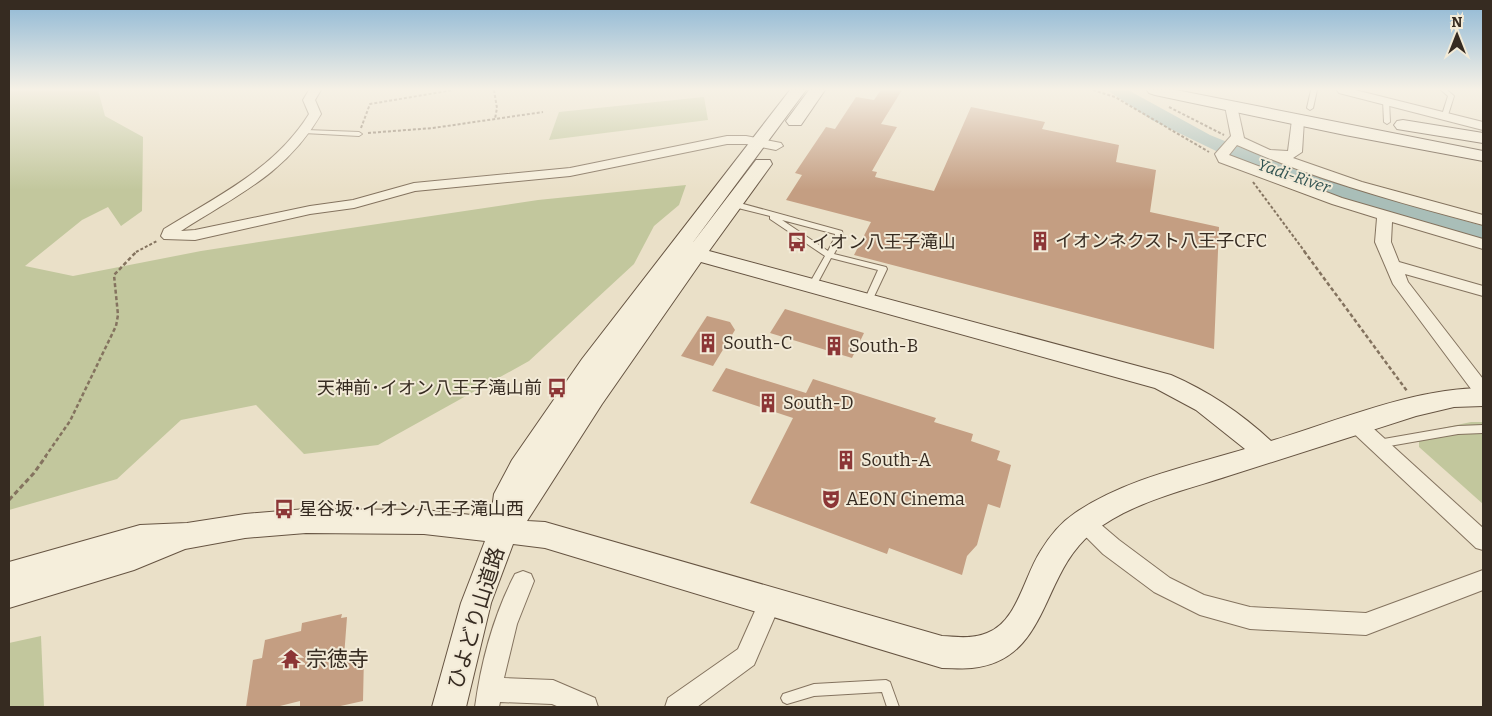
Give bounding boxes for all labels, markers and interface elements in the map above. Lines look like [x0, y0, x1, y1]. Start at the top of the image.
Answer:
north arrow [1432, 10, 1482, 60]
text: N [1452, 14, 1463, 31]
water label: Yadi-River [1255, 155, 1334, 198]
building icon: イオンネクスト八王子CFC [1029, 230, 1051, 252]
place label: イオンネクスト八王子CFC [1055, 230, 1267, 252]
bus stop icon: イオン八王子滝山 [786, 231, 808, 253]
place label: イオン八王子滝山 [812, 231, 956, 253]
building icon: South-C [697, 332, 719, 354]
place label: South-C [723, 332, 792, 354]
building icon: South-B [823, 335, 845, 357]
place label: South-B [849, 335, 918, 357]
place label: 天神前･イオン八王子滝山前 [317, 377, 542, 399]
bus stop icon: 天神前･イオン八王子滝山前 [546, 377, 568, 399]
building icon: South-D [757, 392, 779, 414]
place label: South-D [783, 392, 854, 414]
building icon: South-A [835, 449, 857, 471]
place label: South-A [861, 449, 931, 471]
theatre icon: AEON Cinema [820, 488, 842, 510]
place label: AEON Cinema [846, 488, 965, 510]
bus stop icon: 星谷坂･イオン八王子滝山西 [273, 498, 295, 520]
place label: 星谷坂･イオン八王子滝山西 [299, 498, 524, 520]
street label: ひよどり山道路 [442, 544, 510, 692]
place label: 宗徳寺 [306, 646, 369, 672]
temple icon: 宗徳寺 [280, 648, 302, 670]

